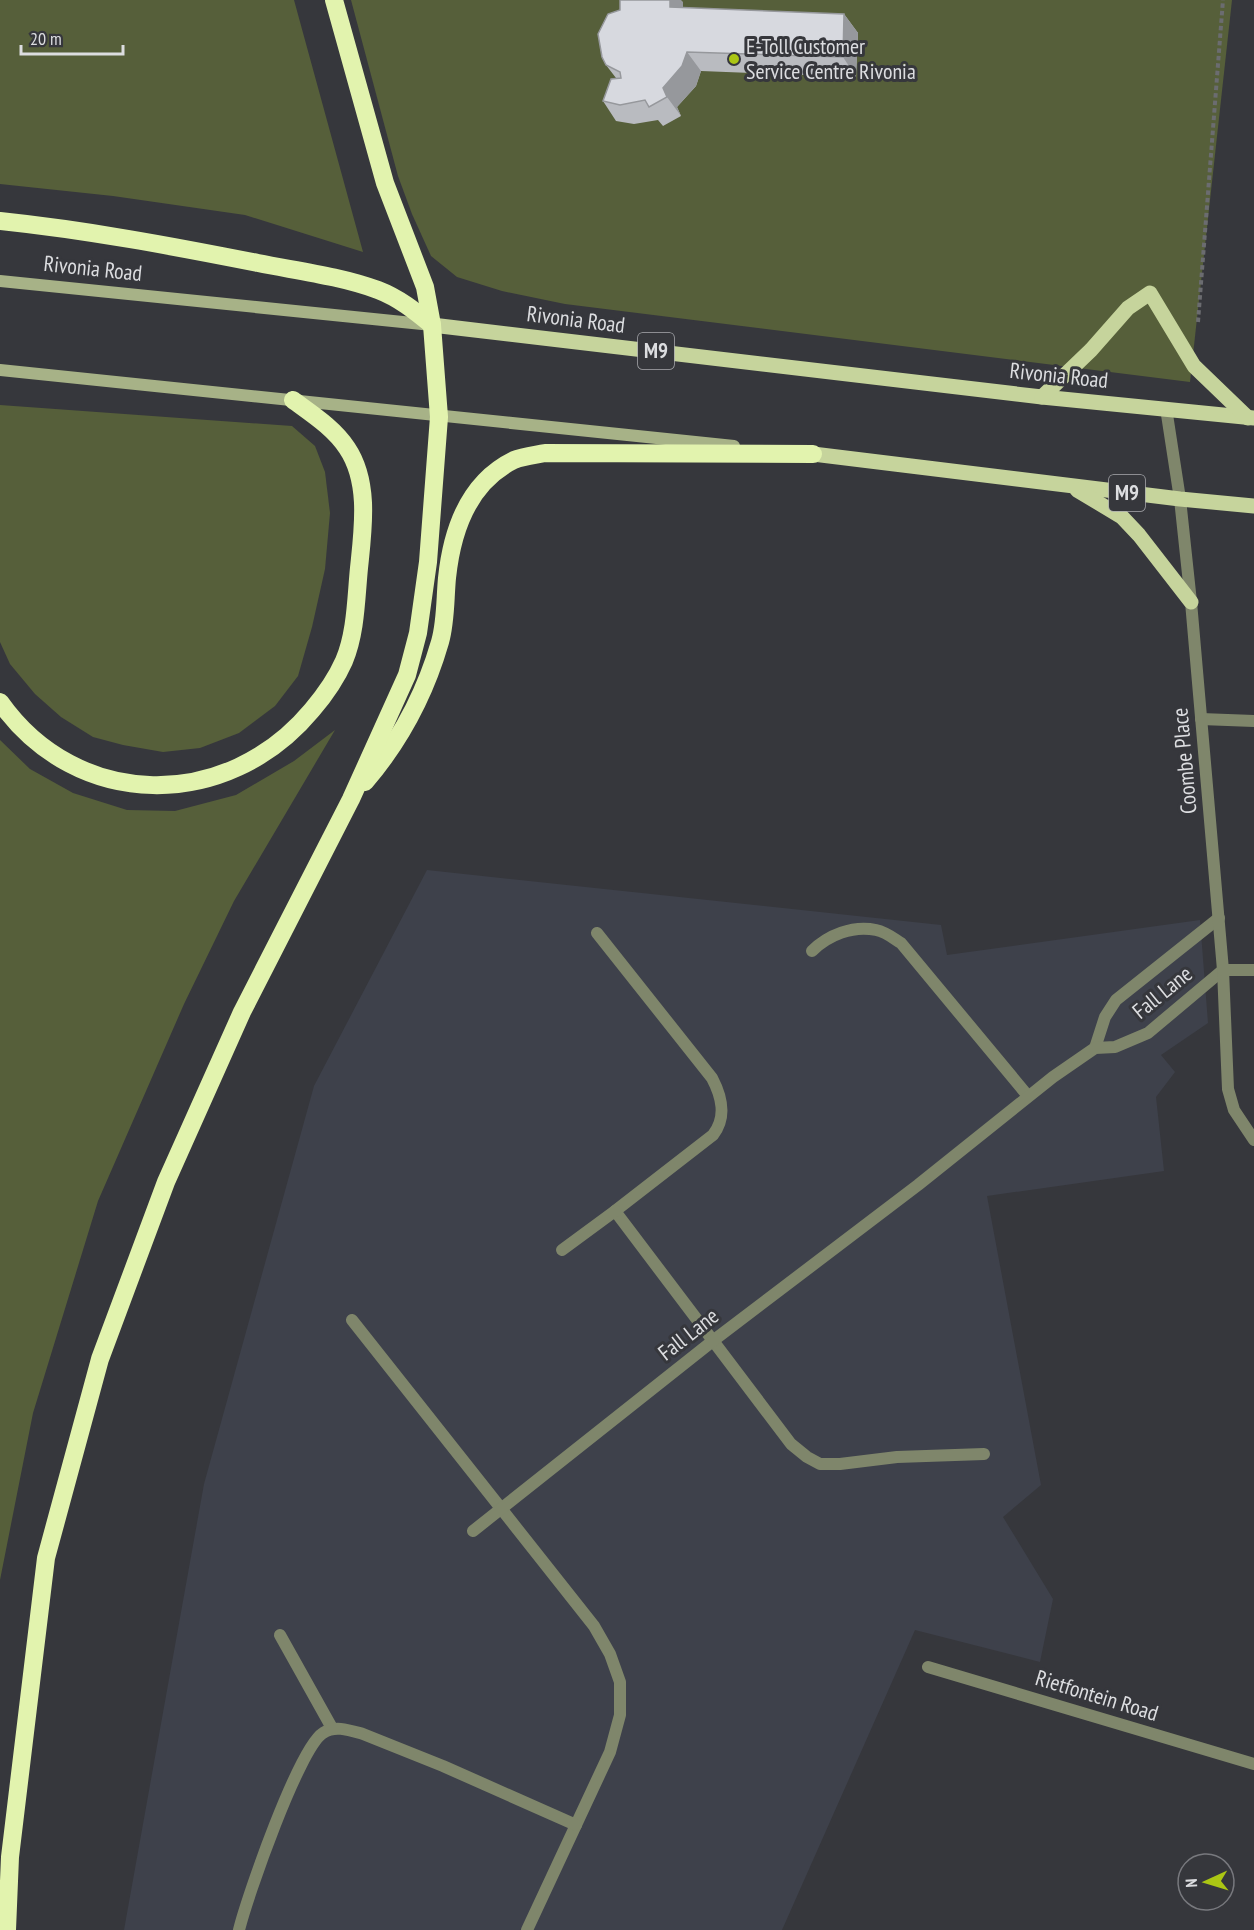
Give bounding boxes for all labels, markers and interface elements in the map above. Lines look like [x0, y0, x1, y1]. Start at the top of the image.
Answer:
scale bar [21, 18, 123, 56]
text: 20 m [30, 27, 62, 50]
place label: E-Toll Customer Service Centre Rivonia [746, 32, 916, 85]
marker: E-Toll Customer Service Centre Rivonia [727, 52, 741, 66]
street label: Rivonia Road [42, 249, 144, 287]
street label: Rivonia Road [525, 299, 627, 339]
road number: M9 [638, 333, 674, 369]
street label: Rivonia Road [1008, 356, 1110, 394]
road number: M9 [1109, 475, 1145, 511]
street label: Coombe Place [1165, 707, 1203, 815]
street label: Fall Lane [1126, 959, 1198, 1025]
street label: Fall Lane [652, 1302, 724, 1366]
street label: Rietfontein Road [1032, 1663, 1162, 1727]
north arrow [1176, 1852, 1236, 1912]
text: N [1181, 1878, 1201, 1888]

